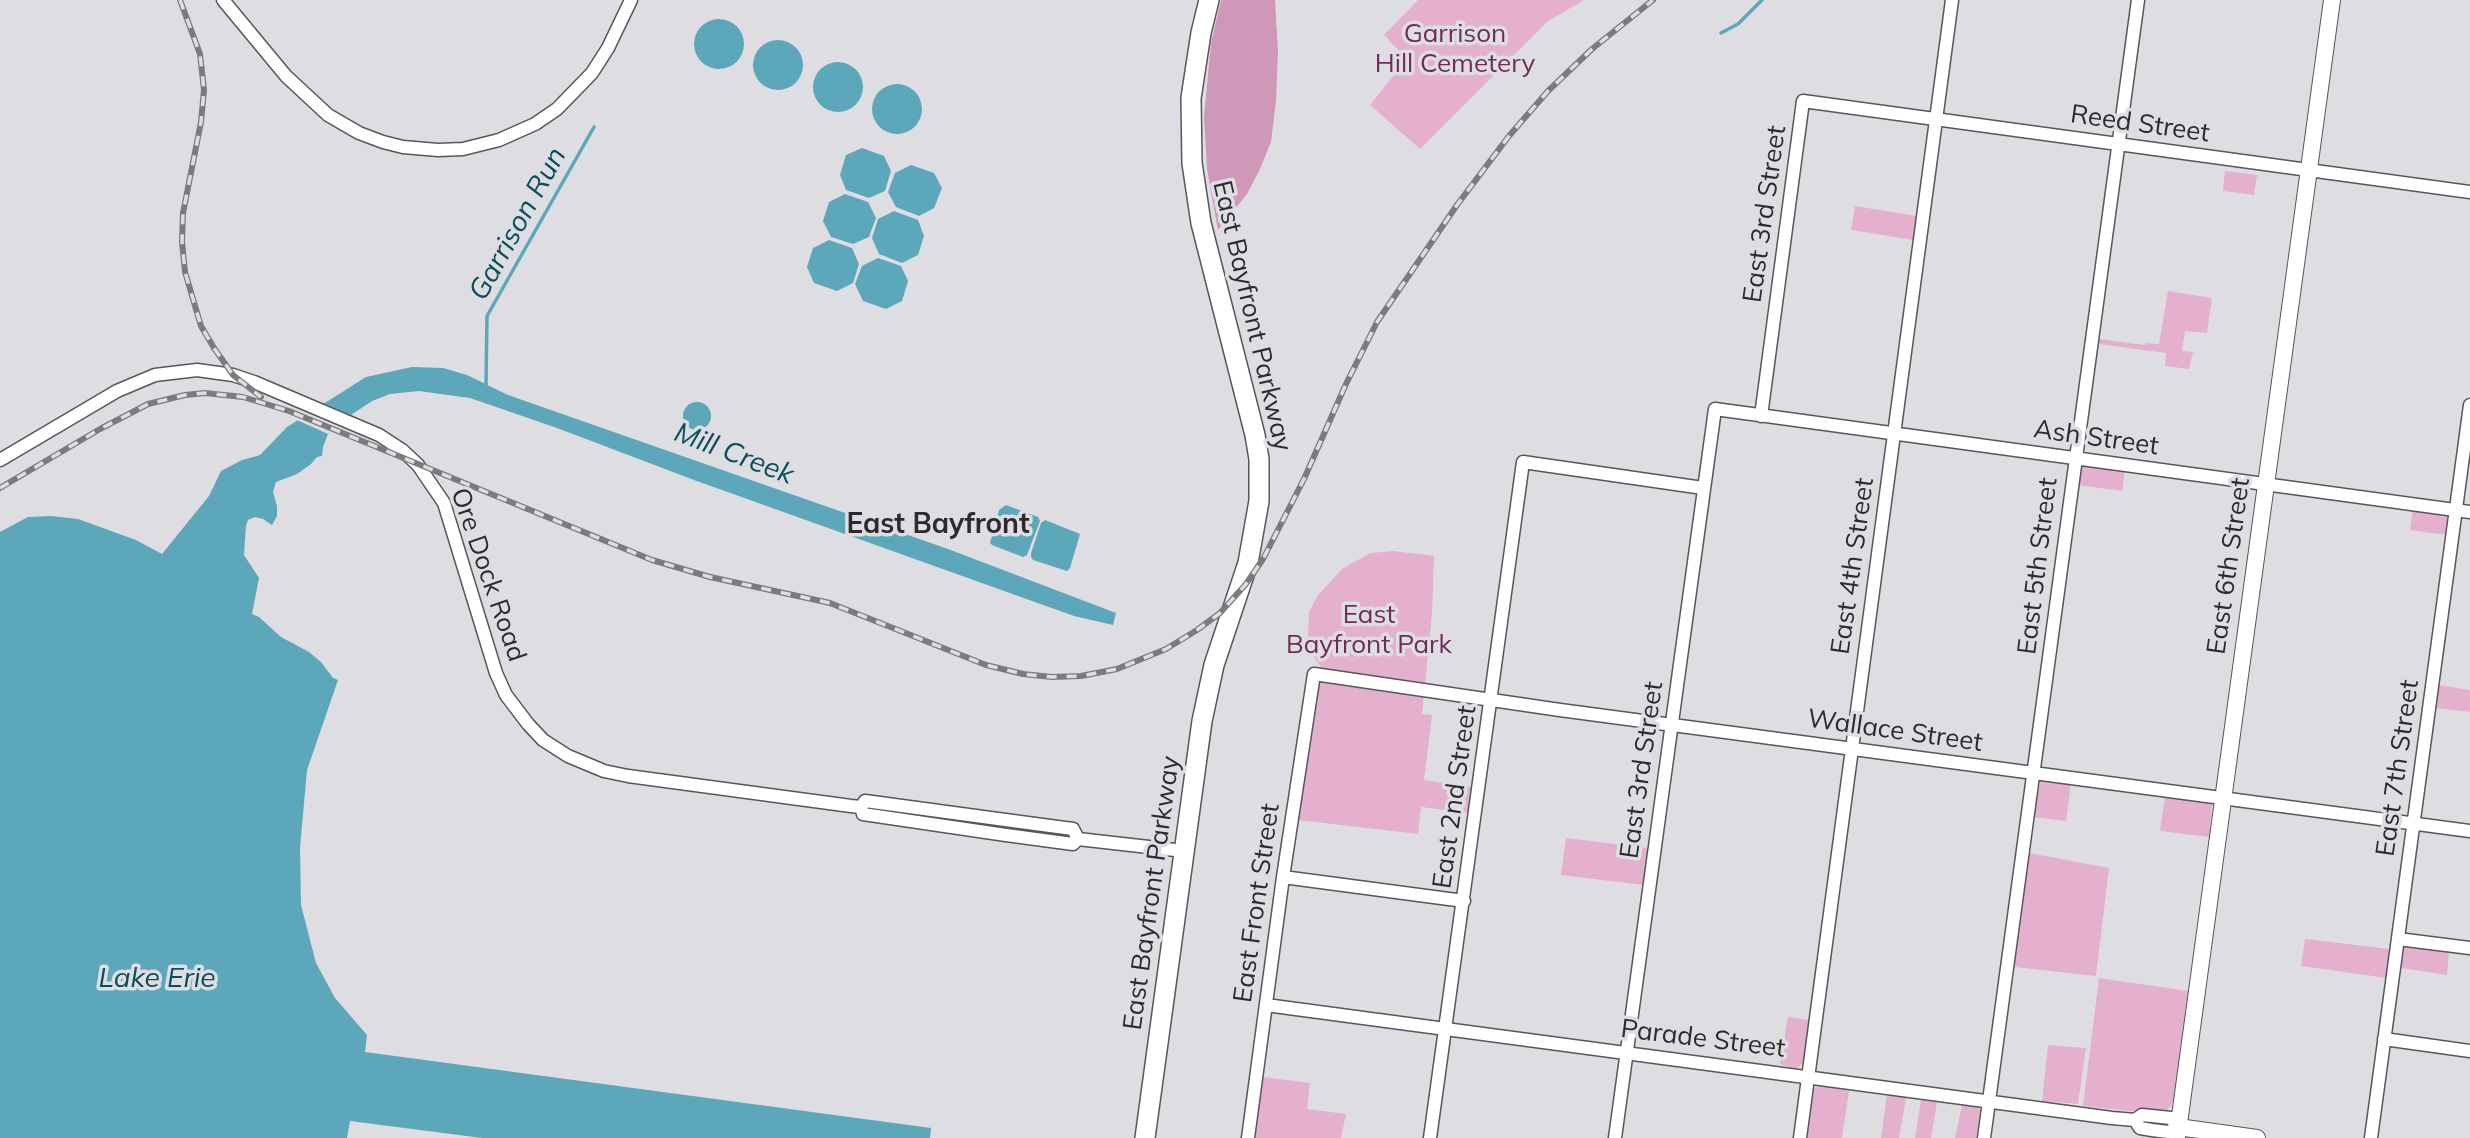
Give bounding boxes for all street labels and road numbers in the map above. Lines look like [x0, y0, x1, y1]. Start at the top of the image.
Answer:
street label: Reed Street [2068, 99, 2212, 149]
street label: East 3rd Street [1737, 123, 1793, 305]
street label: East Bayfront Parkway [1206, 178, 1298, 454]
street label: Ash Street [2032, 414, 2160, 462]
street label: East 4th Street [1825, 476, 1881, 656]
street label: East 5th Street [2012, 476, 2064, 656]
street label: East 6th Street [2201, 476, 2257, 656]
street label: Ore Dock Road [444, 484, 532, 666]
street label: East 7th Street [2370, 678, 2426, 858]
street label: East 3rd Street [1614, 679, 1670, 861]
street label: East 2nd Street [1427, 703, 1483, 891]
street label: Wallace Street [1805, 703, 1985, 759]
street label: East Bayfront Parkway [1117, 754, 1187, 1032]
street label: East Front Street [1228, 801, 1286, 1005]
street label: Parade Street [1619, 1013, 1787, 1065]

